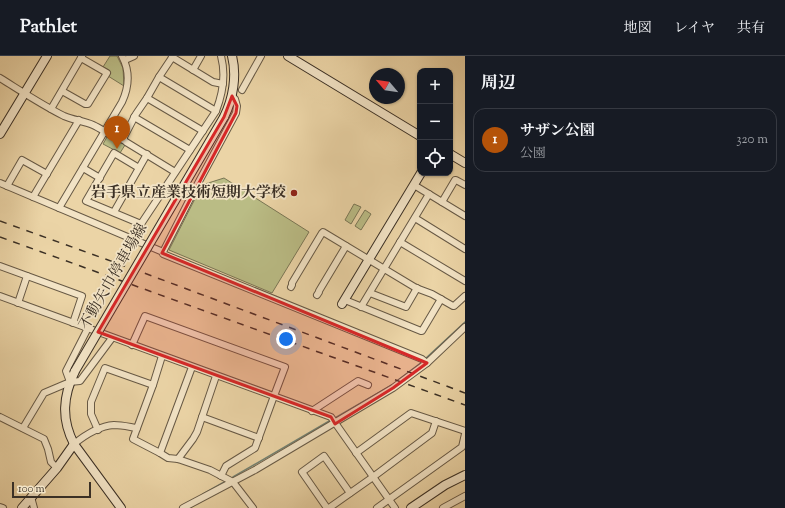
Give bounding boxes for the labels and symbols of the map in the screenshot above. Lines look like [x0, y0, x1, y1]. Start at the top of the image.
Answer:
north arrow [369, 68, 405, 104]
pin: 1 [104, 116, 130, 149]
place label: 岩手県立産業技術短期大学校 [91, 183, 286, 204]
marker: 岩手県立産業技術短期大学校 [289, 188, 299, 198]
street label: 不動矢巾停車場線 [75, 220, 153, 334]
your location [276, 329, 296, 349]
scale bar [12, 480, 91, 499]

